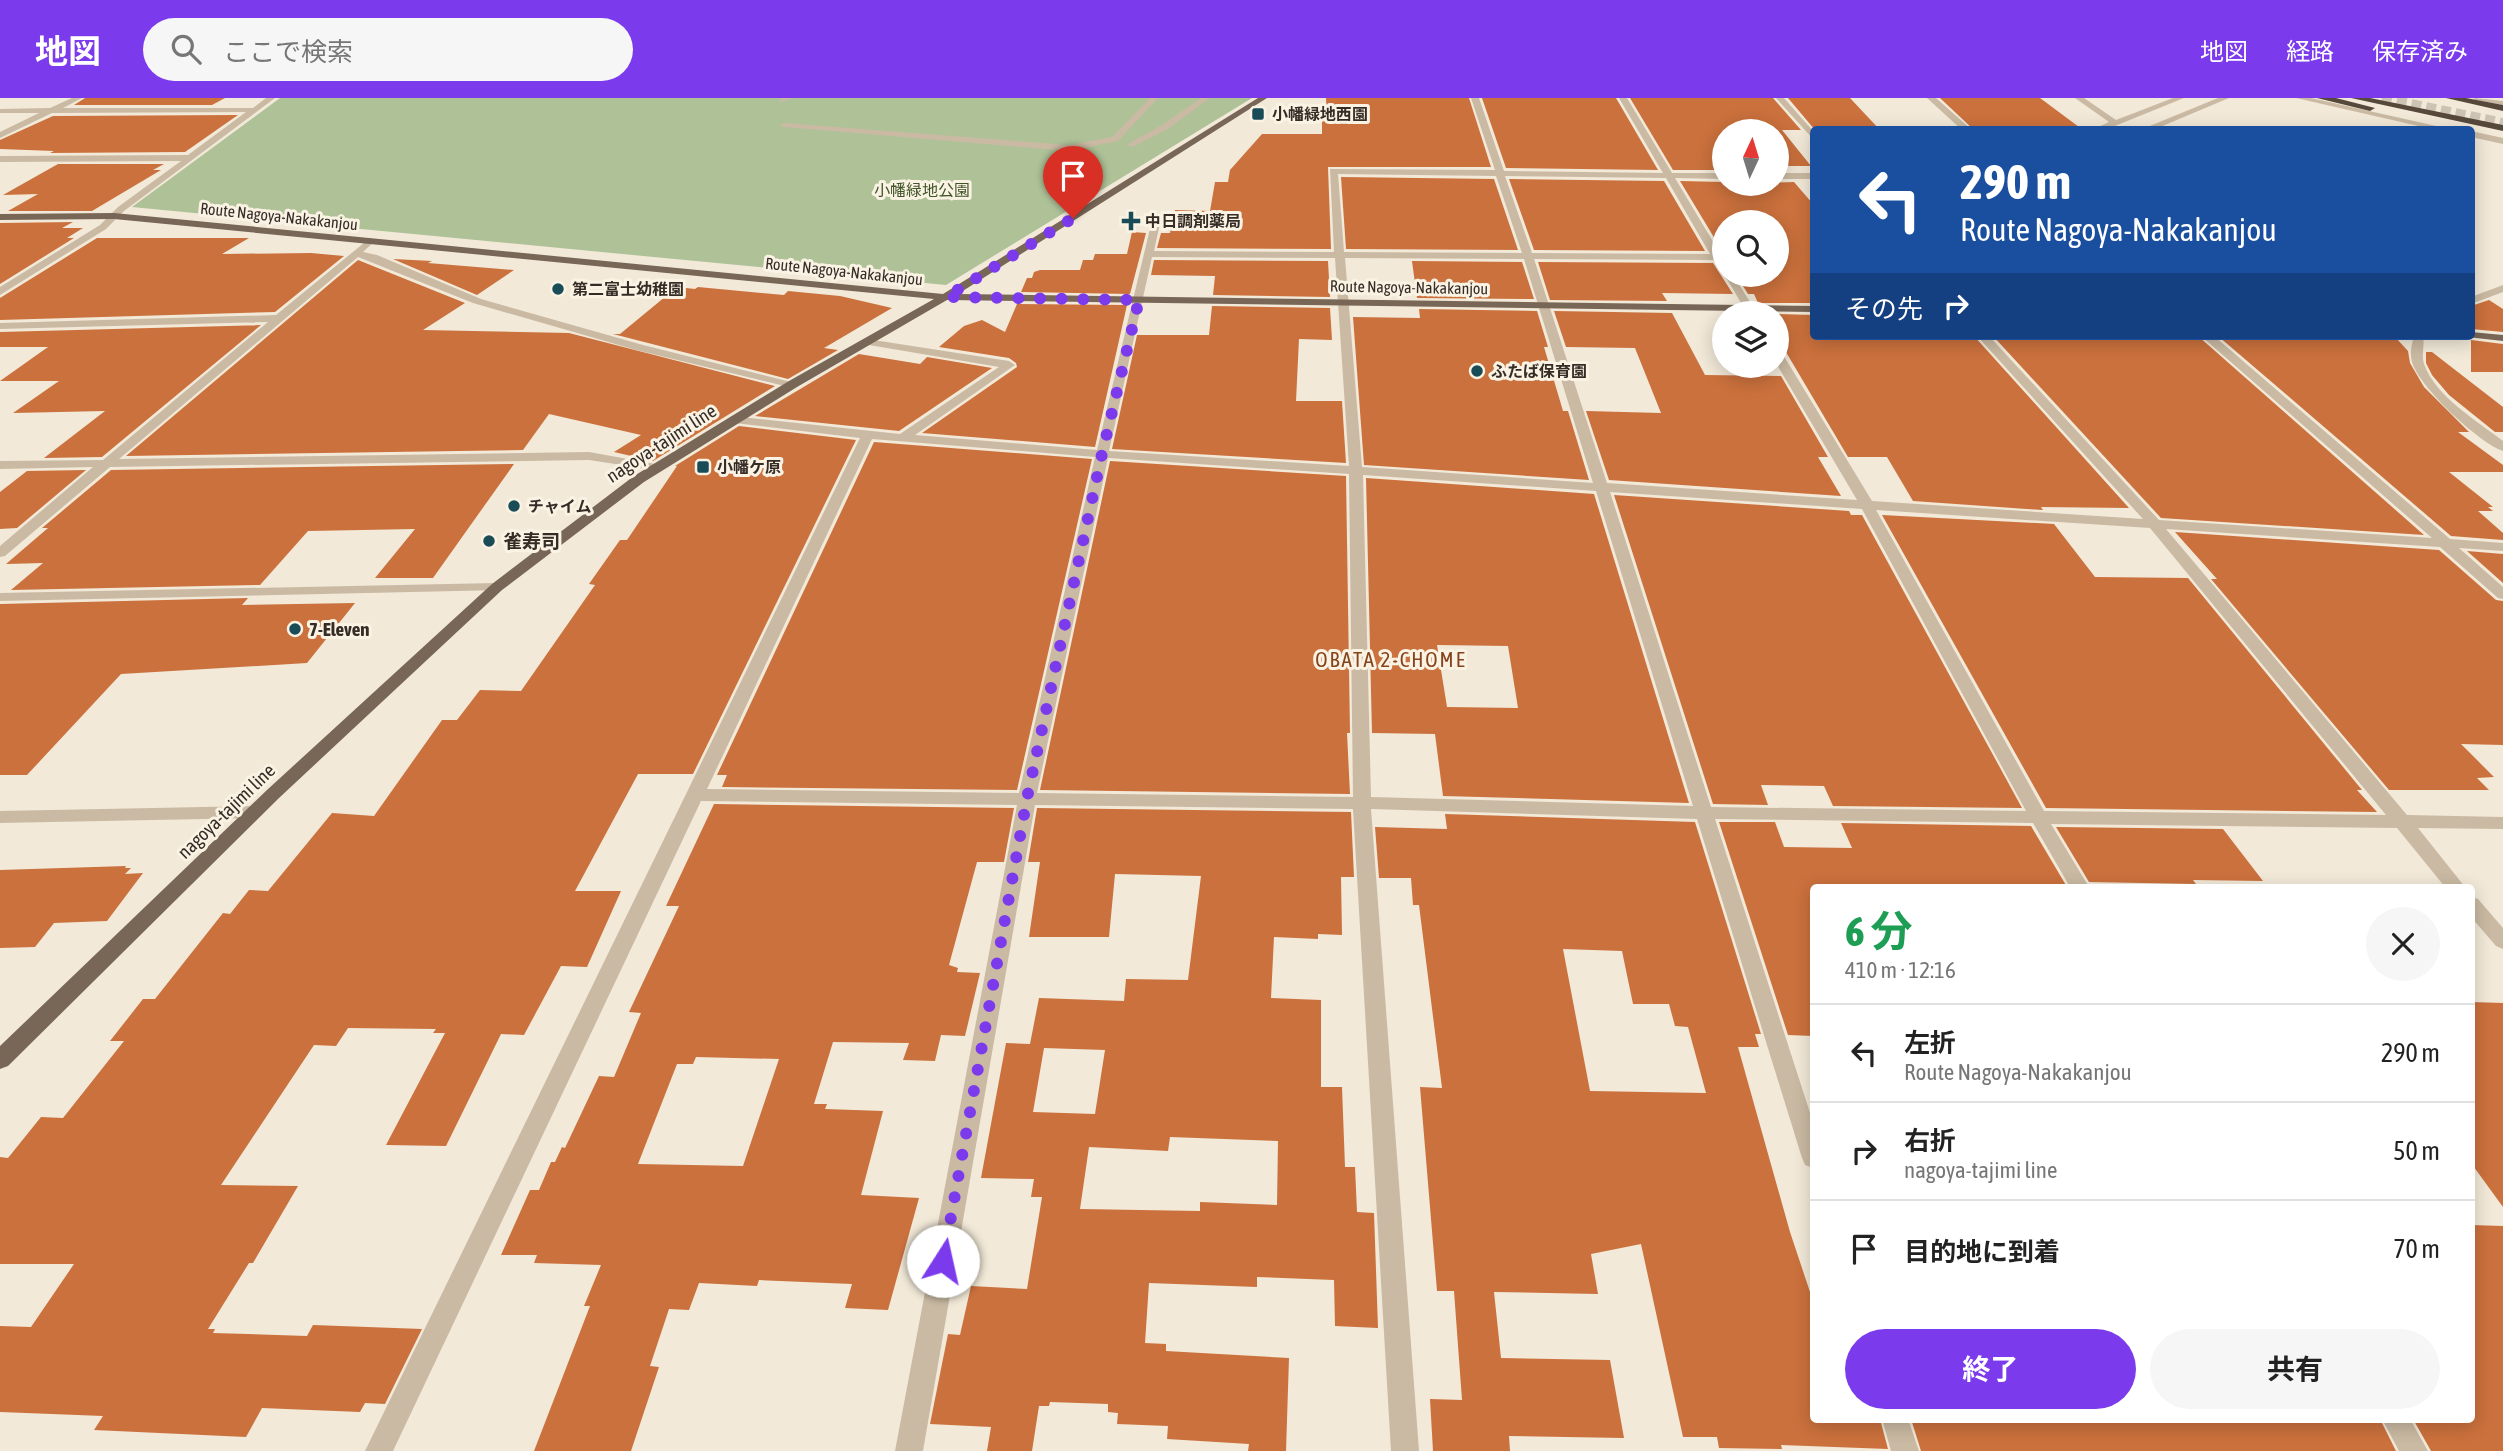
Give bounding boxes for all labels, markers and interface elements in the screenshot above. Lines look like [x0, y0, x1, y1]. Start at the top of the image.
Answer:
search box [143, 18, 633, 81]
icon: search [167, 30, 205, 68]
text: 地図 [35, 32, 101, 70]
text: ここで検索 [223, 37, 353, 67]
text: 地図 [2200, 38, 2248, 65]
text: 経路 [2286, 38, 2334, 65]
text: 保存済み [2372, 38, 2468, 65]
place label: 小幡緑地西園 [1272, 105, 1368, 123]
marker: 小幡緑地西園 [1250, 106, 1266, 122]
north arrow [1712, 119, 1788, 196]
map controls [1712, 119, 1789, 378]
pin [1043, 146, 1103, 218]
text: 290 m [1960, 153, 2071, 209]
icon: left [1845, 154, 1936, 245]
icon: arrive [1054, 157, 1092, 195]
park label: 小幡緑地公園 [874, 181, 970, 199]
street label: Route Nagoya-Nakakanjou [199, 199, 359, 234]
button: search [1712, 210, 1789, 287]
text: Route Nagoya-Nakakanjou [1960, 211, 2277, 248]
place label: 中日調剤薬局 [1145, 212, 1241, 230]
marker: 中日調剤薬局 [1123, 213, 1139, 229]
street label: Route Nagoya-Nakakanjou [764, 254, 924, 289]
street label: Route Nagoya-Nakakanjou [1330, 277, 1488, 298]
place label: 第二富士幼稚園 [572, 280, 684, 298]
marker: 第二富士幼稚園 [550, 281, 566, 297]
icon: right [1937, 287, 1975, 325]
text: その先 [1845, 294, 1923, 324]
button: layers [1712, 301, 1789, 378]
place label: ふたば保育園 [1491, 362, 1587, 380]
marker: ふたば保育園 [1469, 363, 1485, 379]
street label: nagoya-tajimi line [602, 399, 720, 487]
place label: 小幡ケ原 [717, 458, 781, 476]
marker: 小幡ケ原 [695, 459, 711, 475]
place label: チャイム [528, 497, 592, 515]
marker: チャイム [506, 498, 522, 514]
place label: 雀寿司 [503, 530, 560, 552]
marker: 雀寿司 [481, 533, 497, 549]
place label: 7-Eleven [309, 618, 370, 640]
marker: 7-Eleven [287, 621, 303, 637]
district label: OBATA 2-CHOME [1315, 647, 1467, 671]
street label: nagoya-tajimi line [173, 759, 279, 863]
text: 6 分 [1845, 907, 1913, 955]
button: close [2366, 907, 2440, 981]
text: 410 m · 12:16 [1845, 957, 1956, 983]
text: 左折 [1904, 1028, 1956, 1058]
icon: left [1845, 1034, 1883, 1072]
text: 290 m [2381, 1038, 2440, 1068]
text: Route Nagoya-Nakakanjou [1904, 1059, 2132, 1085]
text: 右折 [1904, 1126, 1956, 1156]
icon: right [1845, 1132, 1883, 1170]
text: 50 m [2393, 1136, 2440, 1166]
text: nagoya-tajimi line [1904, 1157, 2057, 1183]
position arrow [906, 1224, 980, 1298]
icon: arrive [1845, 1230, 1883, 1268]
text: 70 m [2393, 1234, 2440, 1264]
text: 目的地に到着 [1904, 1237, 2060, 1267]
button: 終了 [1845, 1329, 2136, 1409]
button: 共有 [2150, 1329, 2440, 1409]

